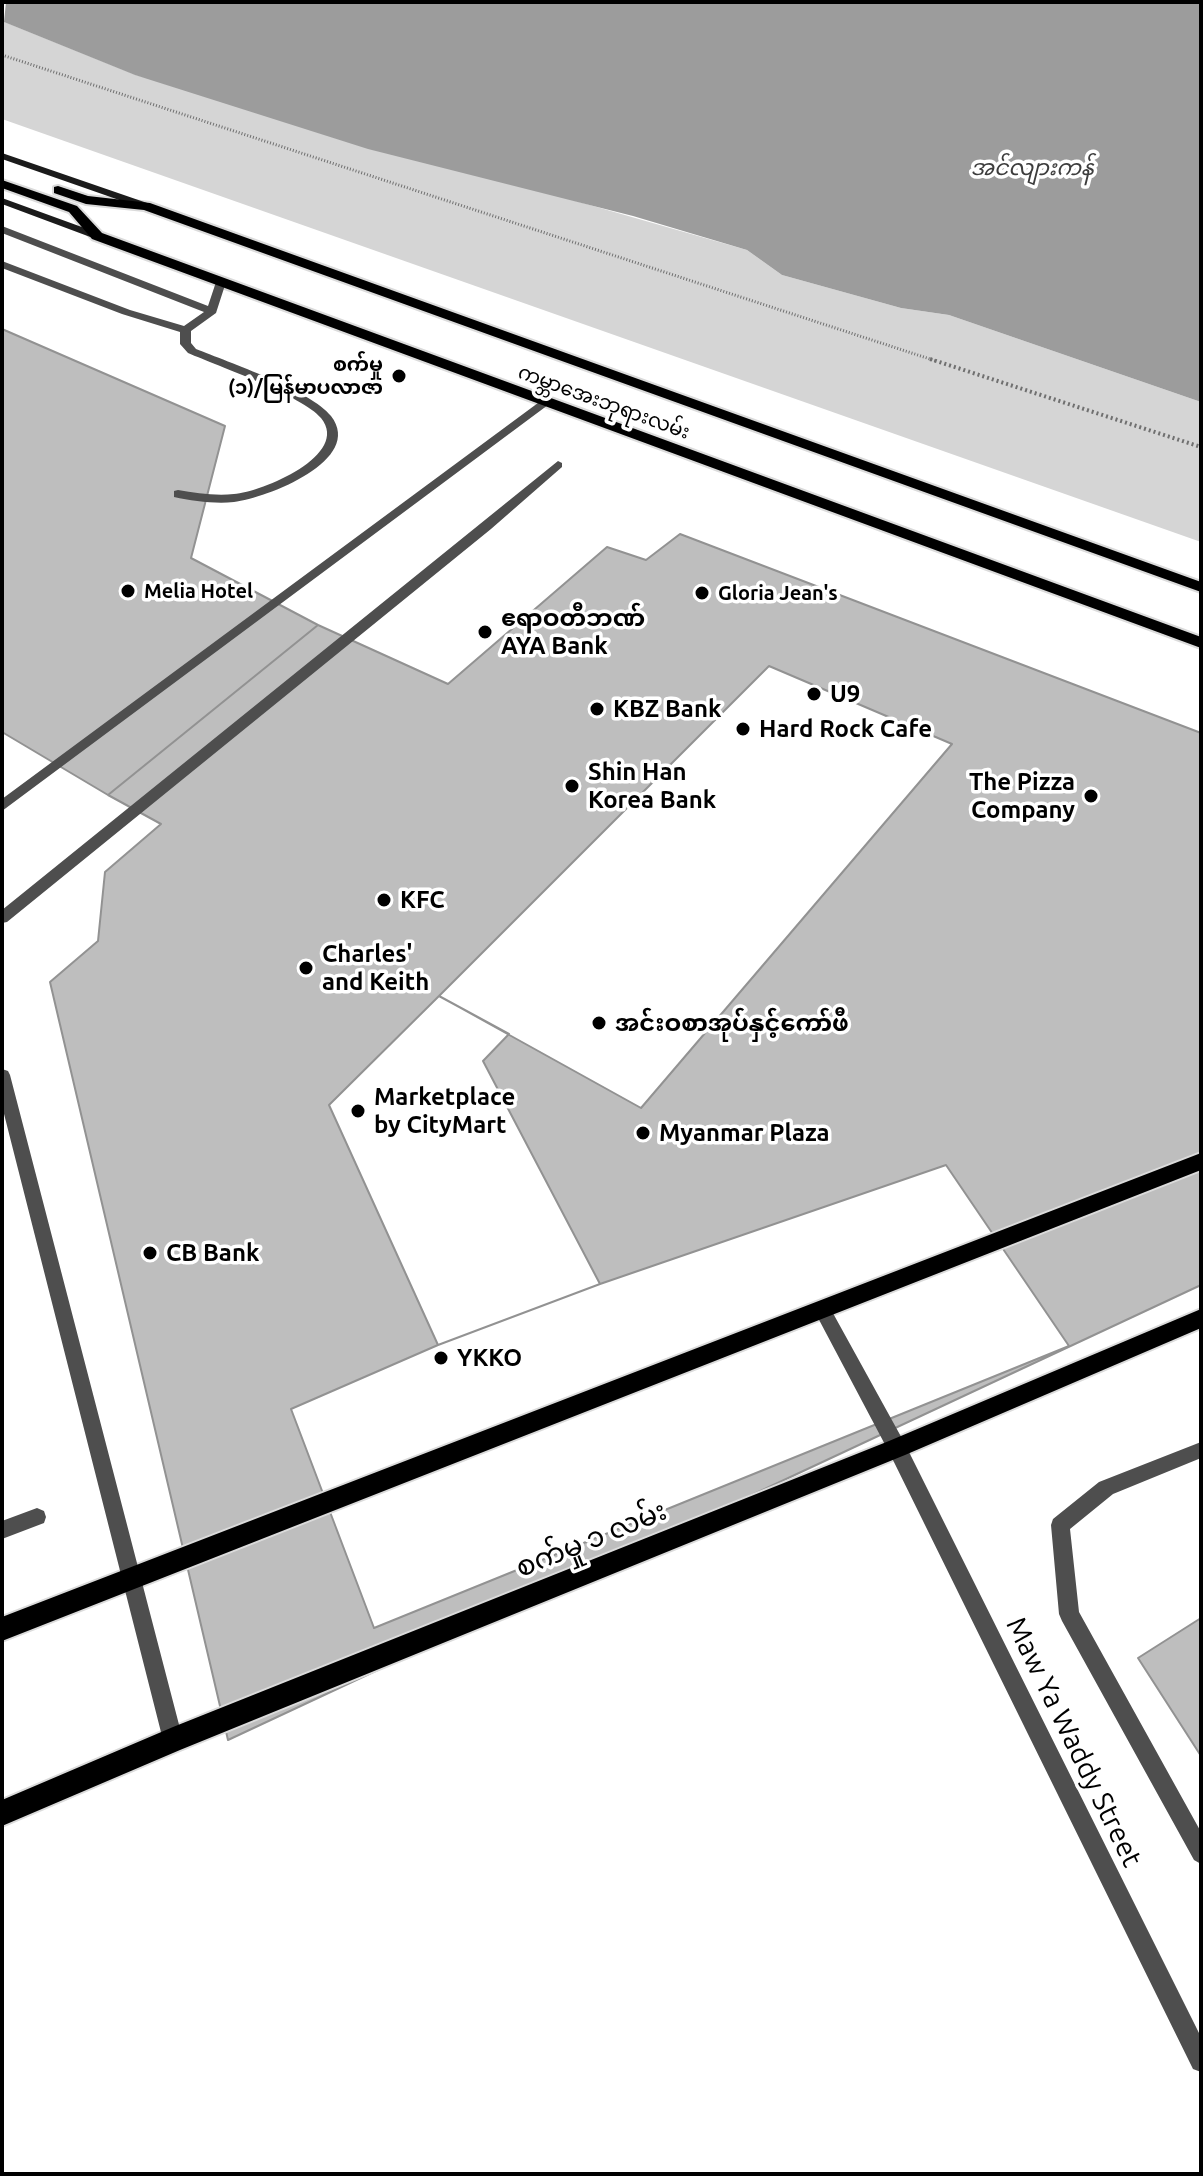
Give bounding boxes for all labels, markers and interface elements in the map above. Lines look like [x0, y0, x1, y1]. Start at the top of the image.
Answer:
water label: အင်လျားကန် [970, 155, 1094, 181]
place label: စက်မှု (၁)/မြန်မာပလာဇာ [228, 352, 383, 399]
street label: ကမ္ဘာအေးဘုရားလမ်း [515, 360, 693, 444]
marker: စက်မှု (၁)/မြန်မာပလာဇာ [390, 367, 408, 385]
place label: Melia Hotel [144, 579, 253, 603]
place label: Gloria Jean's [718, 581, 838, 605]
marker: Melia Hotel [119, 582, 137, 600]
marker: Gloria Jean's [693, 584, 711, 602]
place label: ဧရာဝတီဘဏ် AYA Bank [501, 604, 645, 660]
marker: ဧရာဝတီဘဏ် AYA Bank [476, 623, 494, 641]
place label: U9 [830, 680, 860, 708]
marker: U9 [805, 685, 823, 703]
place label: KBZ Bank [613, 695, 721, 723]
marker: KBZ Bank [588, 700, 606, 718]
place label: Hard Rock Cafe [759, 715, 932, 743]
marker: Hard Rock Cafe [734, 720, 752, 738]
place label: Shin Han Korea Bank [588, 758, 716, 814]
place label: The Pizza Company [969, 768, 1075, 824]
marker: Shin Han Korea Bank [563, 777, 581, 795]
marker: The Pizza Company [1082, 787, 1100, 805]
place label: KFC [400, 886, 445, 914]
marker: KFC [375, 891, 393, 909]
place label: Charles' and Keith [322, 940, 429, 996]
marker: Charles' and Keith [297, 959, 315, 977]
place label: အင်းဝစာအုပ်နှင့်ကော်ဖီ [615, 1009, 849, 1037]
marker: အင်းဝစာအုပ်နှင့်ကော်ဖီ [590, 1014, 608, 1032]
place label: Marketplace by CityMart [374, 1083, 515, 1139]
marker: Marketplace by CityMart [349, 1102, 367, 1120]
place label: Myanmar Plaza [659, 1119, 830, 1147]
marker: Myanmar Plaza [634, 1124, 652, 1142]
place label: CB Bank [166, 1239, 259, 1267]
marker: CB Bank [141, 1244, 159, 1262]
place label: YKKO [457, 1344, 522, 1372]
marker: YKKO [432, 1349, 450, 1367]
street label: စက်မှု ၁ လမ်း [511, 1494, 671, 1584]
street label: Maw Ya Waddy Street [999, 1612, 1149, 1872]

